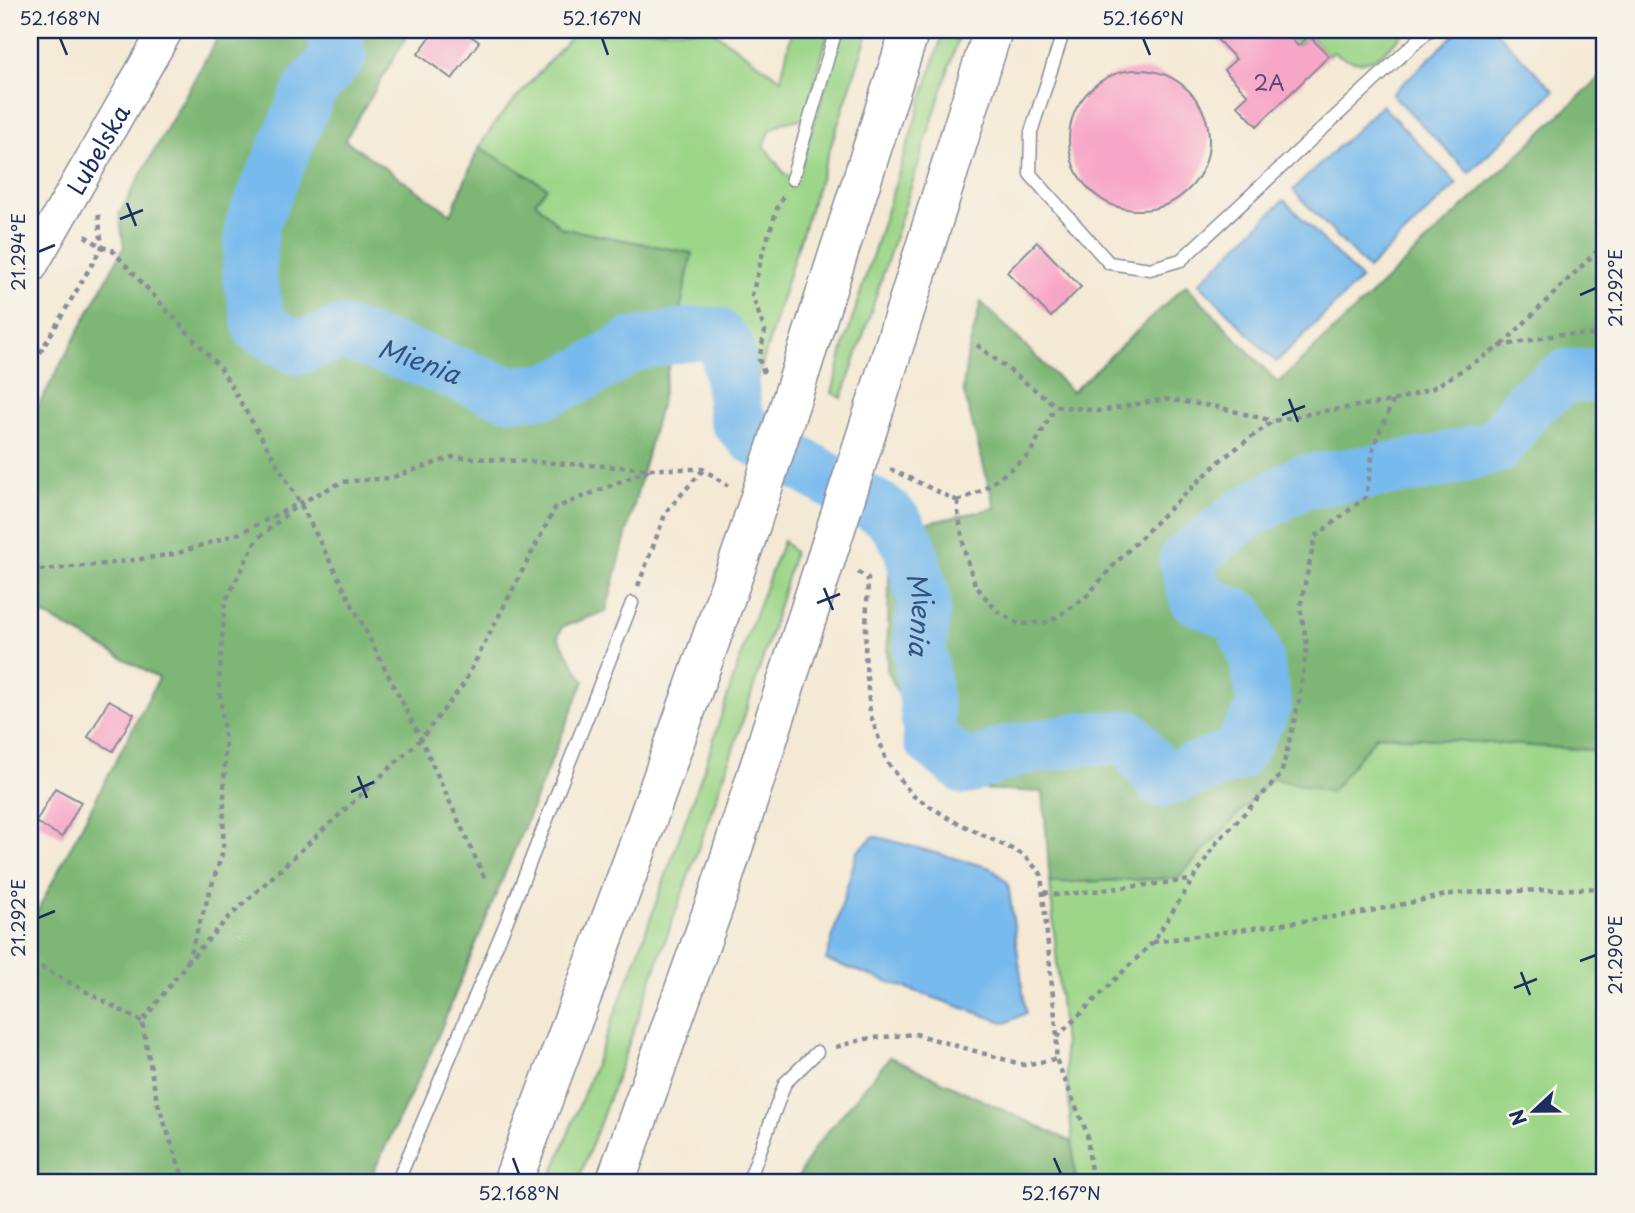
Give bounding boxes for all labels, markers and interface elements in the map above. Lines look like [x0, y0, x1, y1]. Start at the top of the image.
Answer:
text: 52.168°N [19, 4, 101, 31]
text: 52.167°N [562, 4, 642, 31]
text: 52.166°N [1102, 4, 1184, 31]
house number: 2A [1254, 66, 1284, 98]
street label: Lubelska [57, 97, 138, 201]
text: 21.294°E [4, 213, 31, 291]
text: 21.292°E [1601, 249, 1628, 327]
water label: Mienia [374, 327, 468, 393]
water label: Mienia [898, 567, 945, 659]
text: 21.292°E [4, 879, 31, 957]
text: 21.290°E [1601, 915, 1628, 995]
north arrow [1498, 1076, 1568, 1146]
text: N [1502, 1106, 1533, 1130]
text: 52.168°N [478, 1179, 560, 1206]
text: 52.167°N [1021, 1179, 1101, 1206]

